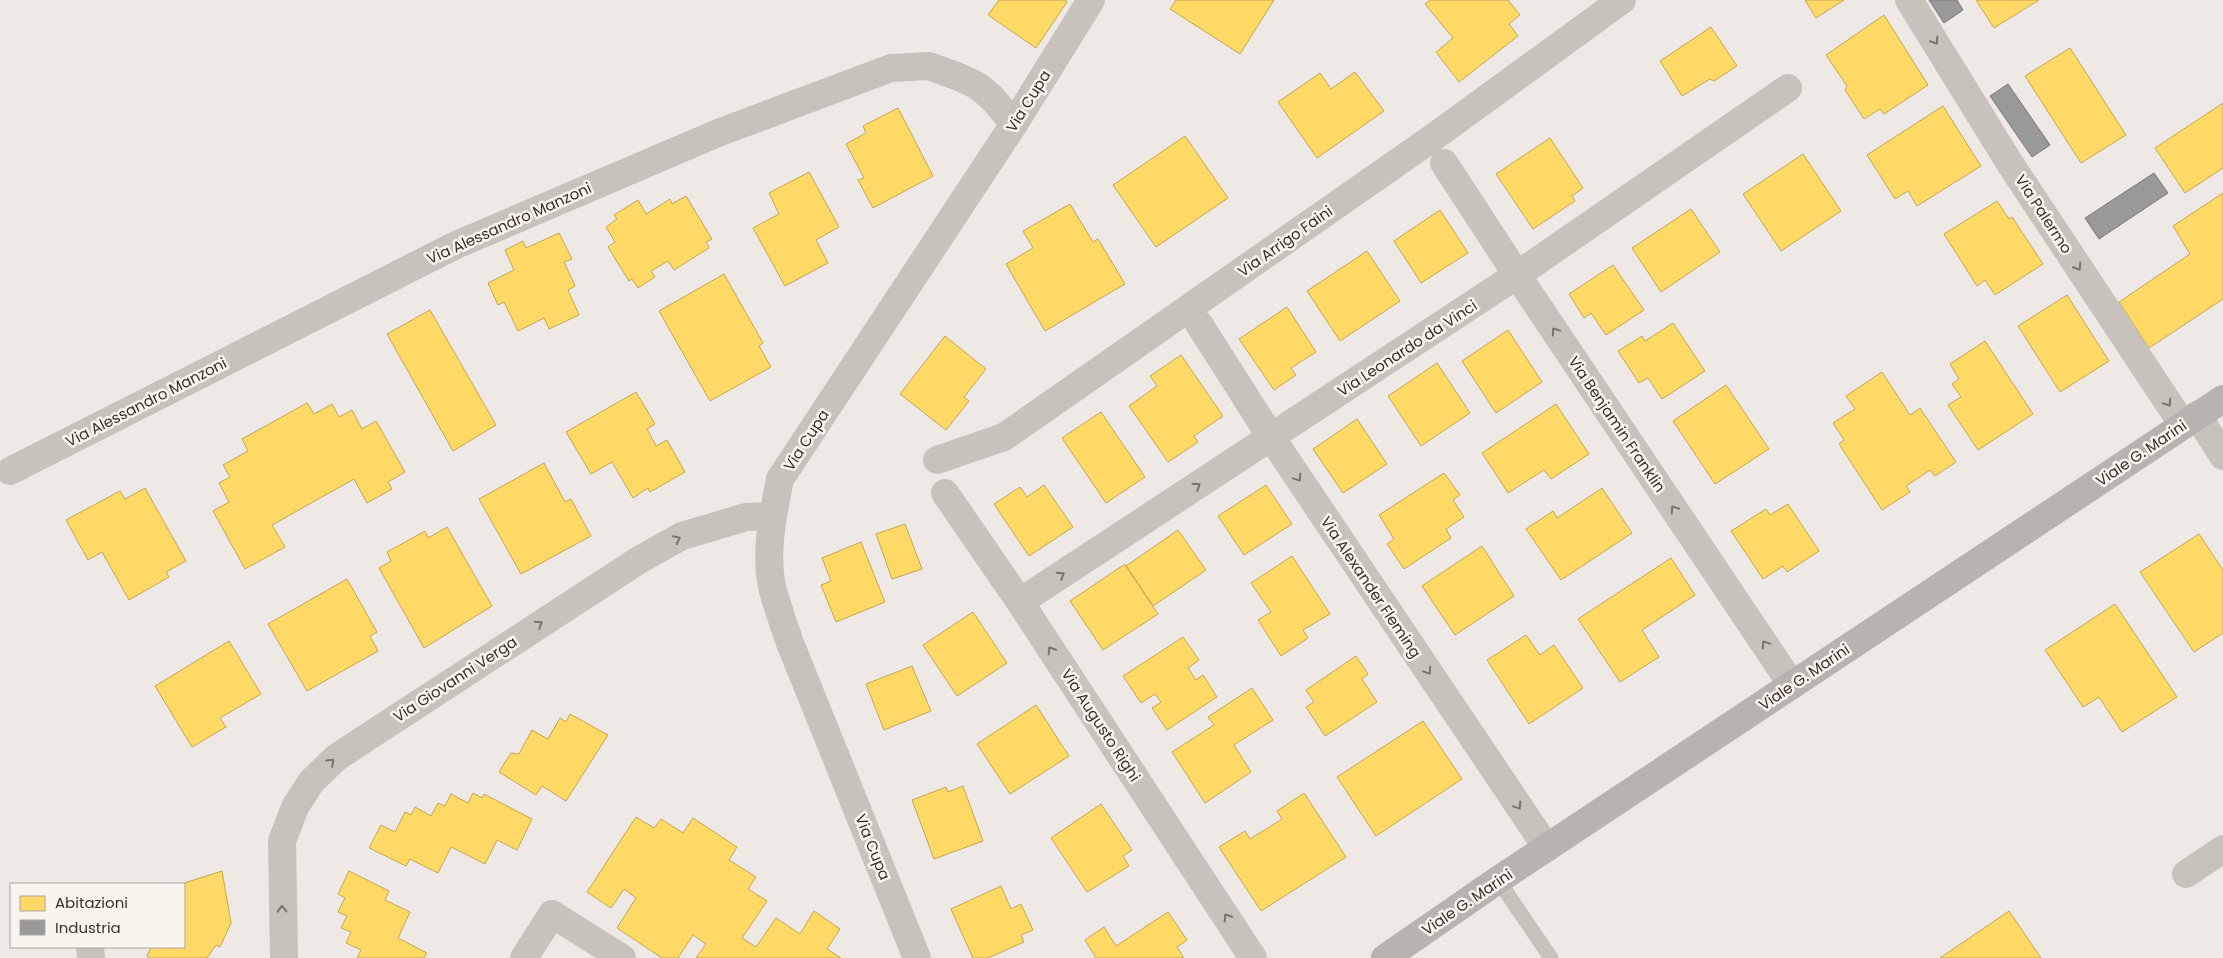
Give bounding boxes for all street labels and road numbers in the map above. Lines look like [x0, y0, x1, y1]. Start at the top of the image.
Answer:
street label: Via Cupa [1001, 66, 1055, 136]
street label: Via Palermo [2011, 170, 2077, 258]
street label: Via Alessandro Manzoni [423, 177, 595, 269]
street label: Via Arrigo Faini [1233, 200, 1337, 282]
street label: Via Leonardo da Vinci [1333, 295, 1481, 401]
street label: Via Alessandro Manzoni [62, 352, 230, 452]
street label: Via Benjamin Franklin [1563, 352, 1671, 496]
street label: Via Cupa [778, 405, 834, 475]
street label: Viale G. Marini [2091, 415, 2191, 491]
street label: Via Alexander Fleming [1316, 512, 1426, 662]
street label: Via Giovanni Verga [389, 631, 521, 727]
street label: Viale G. Marini [1754, 639, 1854, 715]
street label: Via Augusto Righi [1057, 665, 1145, 785]
street label: Via Cupa [850, 811, 896, 883]
street label: Viale G. Marini [1417, 864, 1517, 940]

